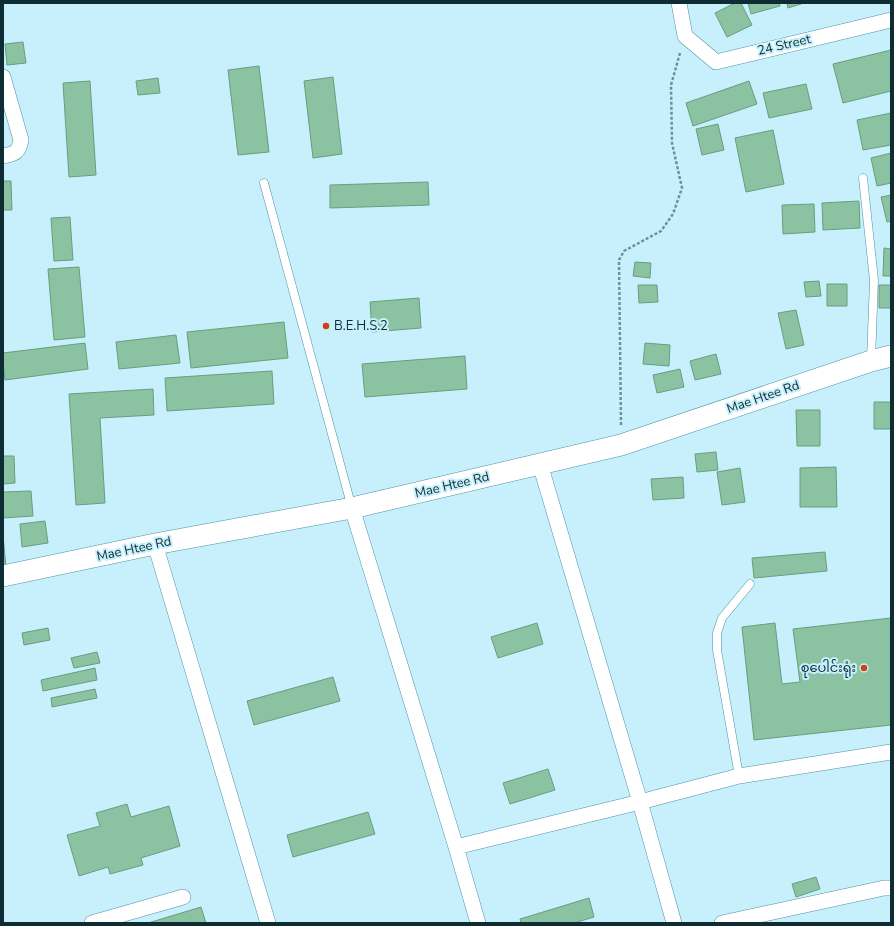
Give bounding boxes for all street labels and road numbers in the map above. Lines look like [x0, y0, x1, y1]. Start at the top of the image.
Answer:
street label: 24 Street [755, 30, 813, 60]
street label: Mae Htee Rd [724, 376, 802, 418]
street label: Mae Htee Rd [413, 468, 491, 502]
street label: Mae Htee Rd [95, 532, 173, 566]

